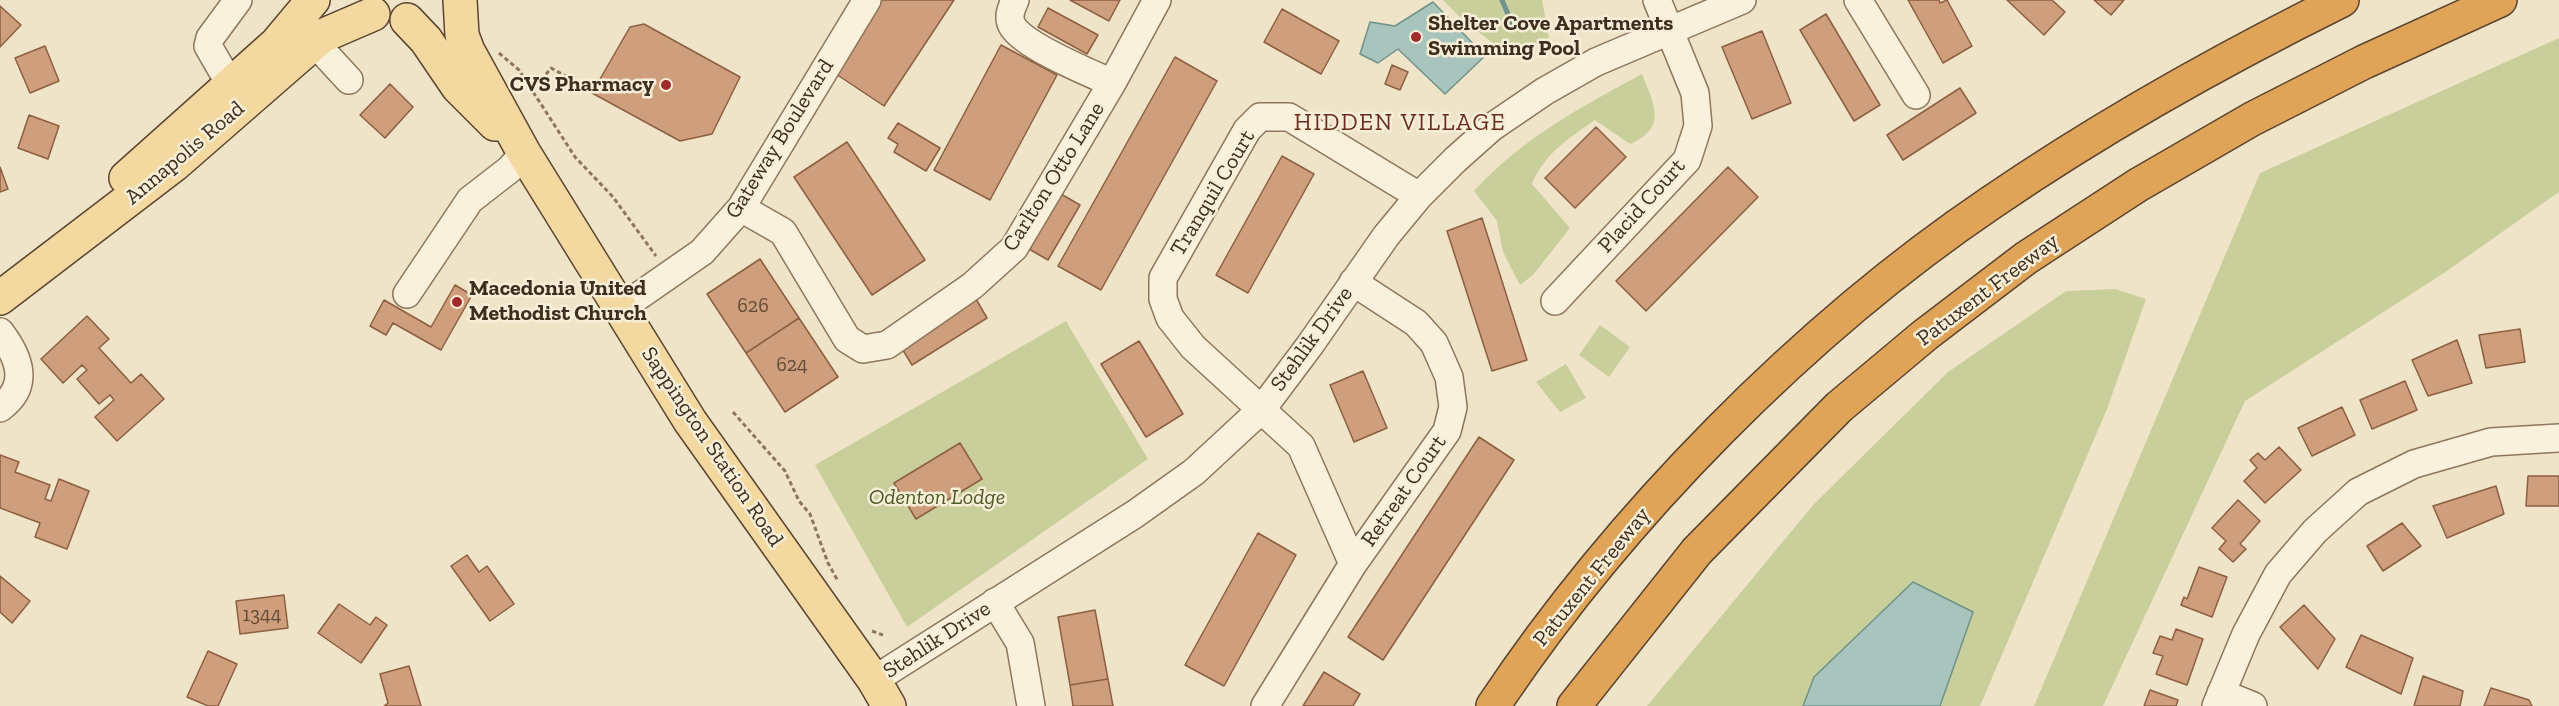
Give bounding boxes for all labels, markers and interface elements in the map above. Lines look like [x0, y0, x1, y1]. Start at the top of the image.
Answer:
place label: Shelter Cove Apartments Swimming Pool [1428, 11, 1673, 62]
marker: Shelter Cove Apartments Swimming Pool [1409, 30, 1423, 44]
street label: Gateway Boulevard [720, 54, 840, 224]
place label: CVS Pharmacy [510, 72, 654, 98]
marker: CVS Pharmacy [659, 78, 673, 92]
street label: Annapolis Road [120, 96, 250, 210]
street label: Carlton Otto Lane [997, 97, 1111, 257]
district label: HIDDEN VILLAGE [1294, 109, 1506, 137]
street label: Tranquil Court [1165, 125, 1261, 261]
street label: Placid Court [1593, 153, 1691, 259]
street label: Patuxent Freeway [1912, 228, 2064, 352]
place label: Macedonia United Methodist Church [469, 276, 647, 328]
street label: Stehlik Drive [1265, 282, 1359, 396]
house number: 626 [737, 294, 769, 318]
marker: Macedonia United Methodist Church [450, 295, 464, 309]
street label: Sappington Station Road [635, 342, 789, 552]
house number: 624 [776, 353, 808, 377]
street label: Retreat Court [1356, 430, 1452, 552]
park label: Odenton Lodge [869, 485, 1005, 511]
street label: Patuxent Freeway [1528, 502, 1656, 652]
street label: Stehlik Drive [878, 595, 996, 685]
house number: 1344 [242, 603, 282, 627]

